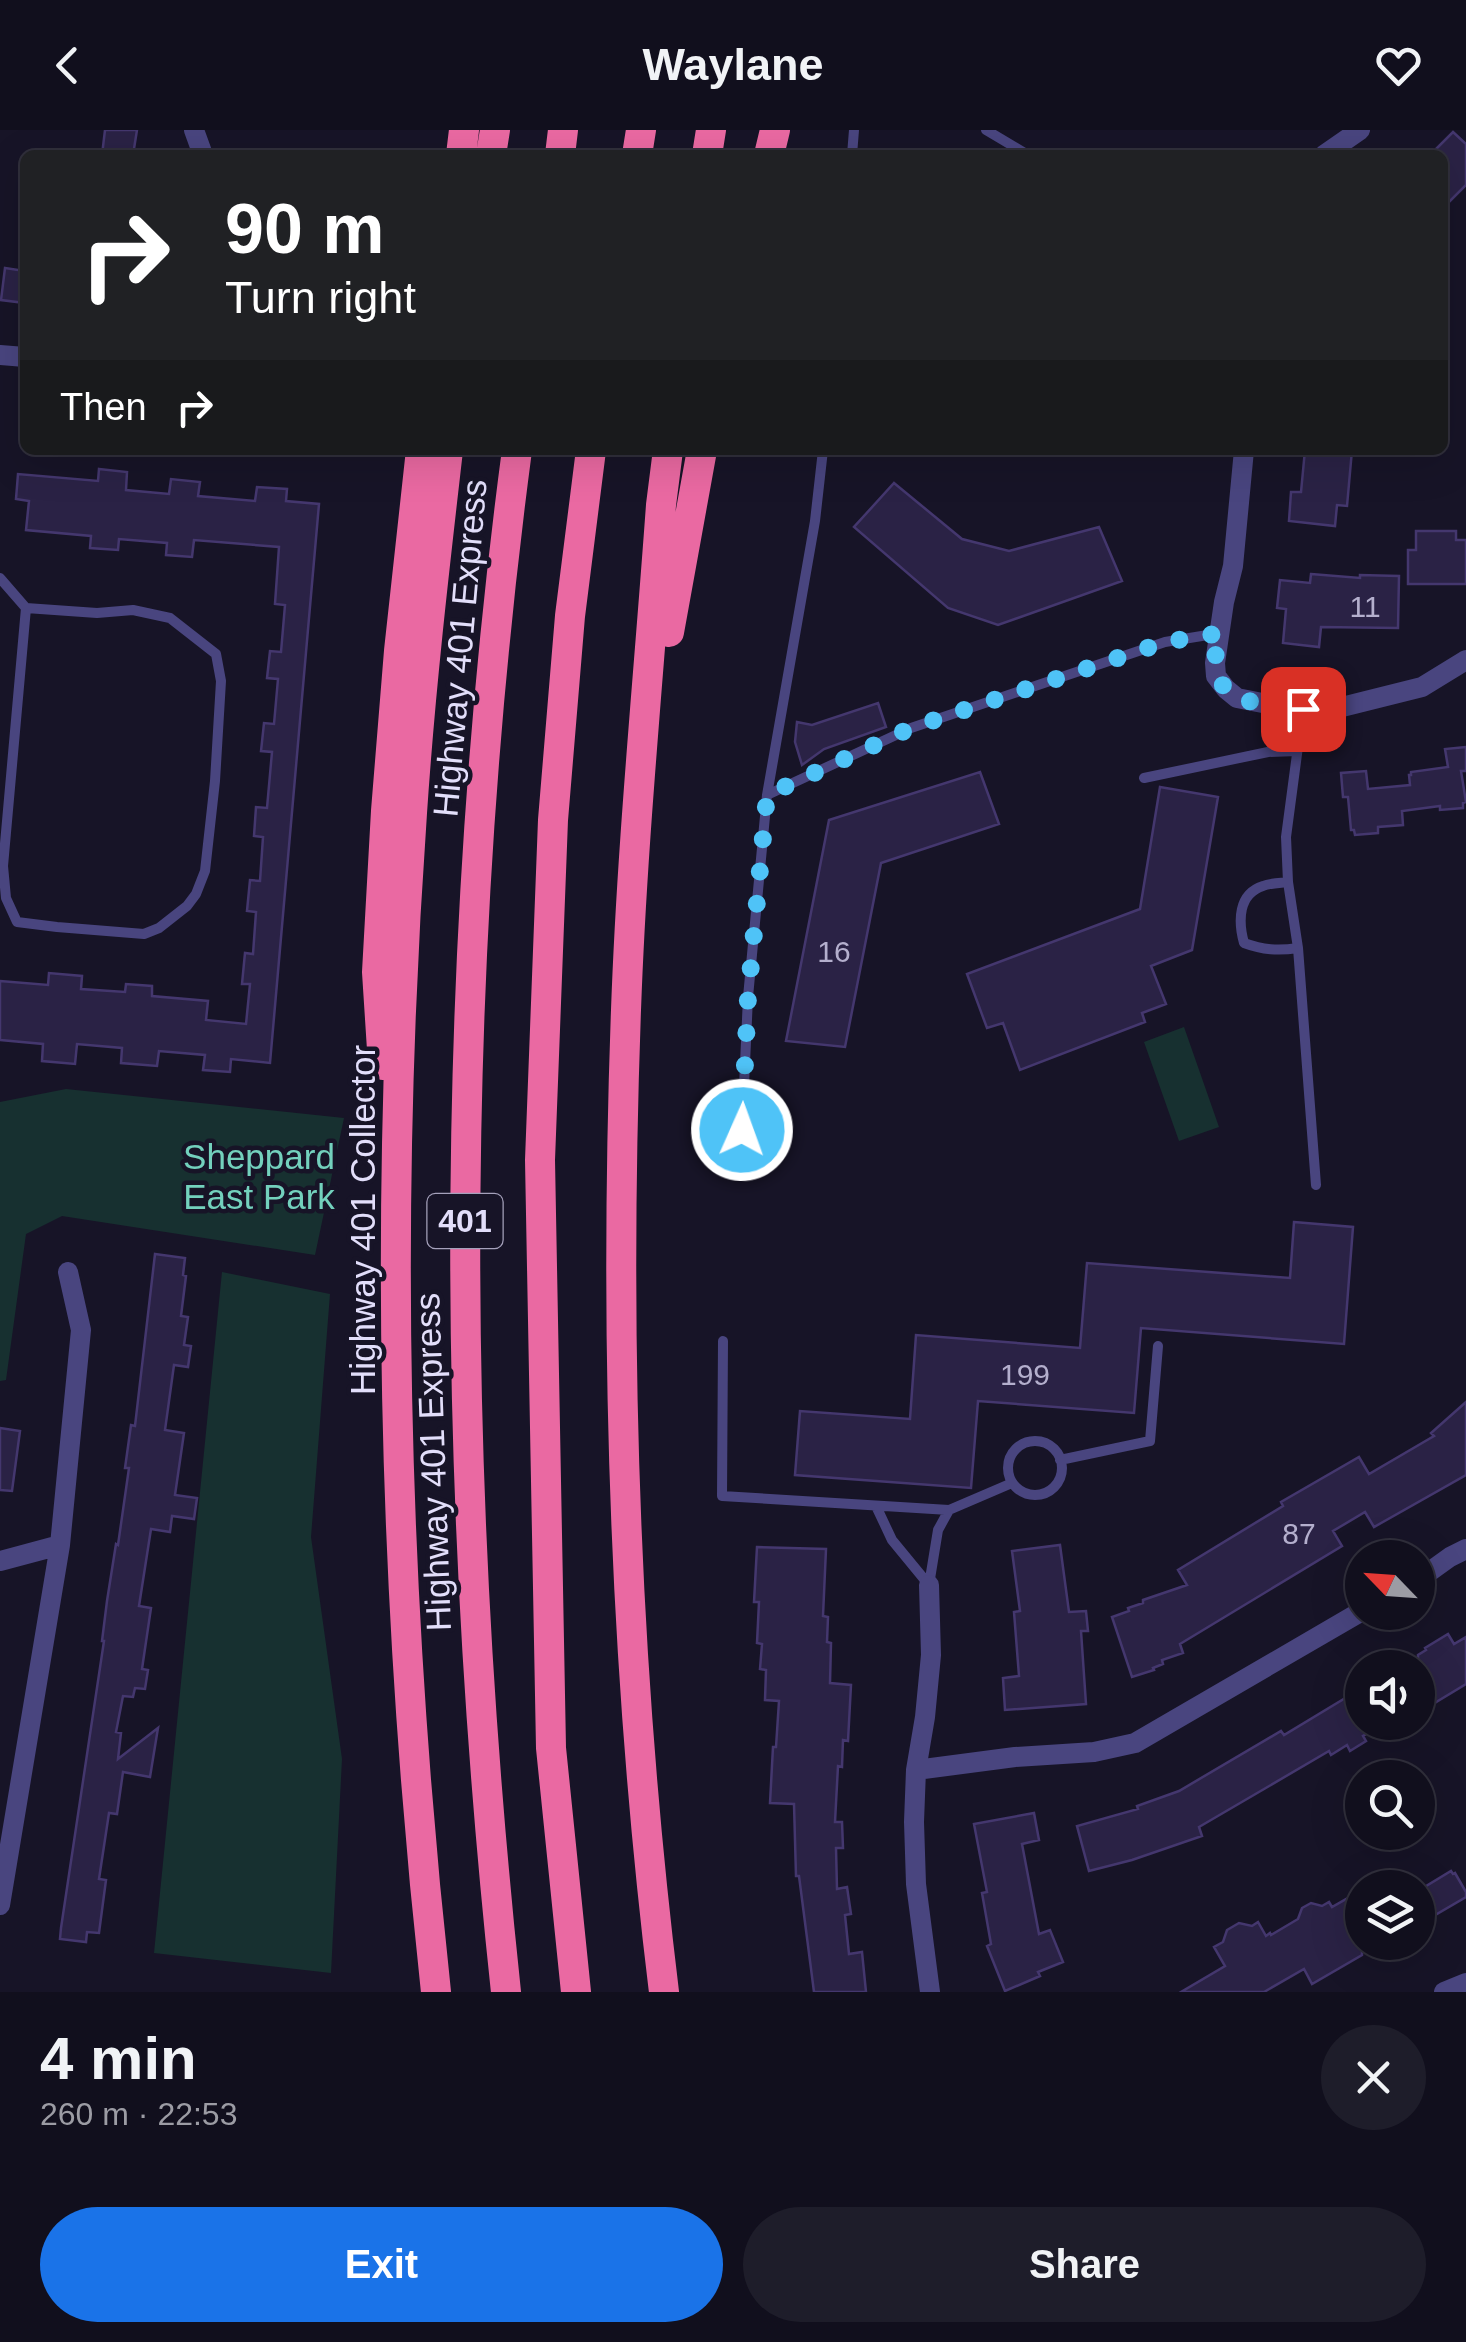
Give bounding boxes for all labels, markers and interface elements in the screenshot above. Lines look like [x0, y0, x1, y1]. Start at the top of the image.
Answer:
icon: back [40, 38, 95, 93]
icon: heart [1371, 38, 1426, 93]
text: Waylane [643, 39, 823, 90]
icon: right [60, 190, 190, 320]
text: 90 m [225, 190, 385, 268]
text: Turn right [225, 272, 416, 323]
icon: right [167, 380, 222, 435]
text: Then [60, 386, 147, 428]
street label: Highway 401 Express [425, 478, 494, 818]
house number: 11 [1349, 590, 1381, 623]
pin [1261, 667, 1346, 752]
icon: arrive [1276, 682, 1331, 737]
house number: 16 [817, 935, 851, 968]
street label: Highway 401 Collector [343, 1045, 382, 1395]
position arrow [690, 1078, 794, 1182]
park label: Sheppard East Park [183, 1137, 335, 1216]
road number: 401 [428, 1194, 502, 1248]
street label: Highway 401 Express [407, 1292, 458, 1632]
house number: 199 [1000, 1358, 1050, 1391]
house number: 87 [1282, 1517, 1316, 1550]
north arrow [1345, 1540, 1435, 1630]
map controls [1345, 1540, 1435, 1960]
button: sound [1345, 1650, 1435, 1740]
button: search [1345, 1760, 1435, 1850]
button: layers [1345, 1870, 1435, 1960]
text: 4 min [40, 2025, 197, 2092]
button: close [1321, 2025, 1426, 2130]
text: 260 m · 22:53 [40, 2096, 237, 2132]
button: Exit [40, 2207, 723, 2322]
button: Share [743, 2207, 1426, 2322]

